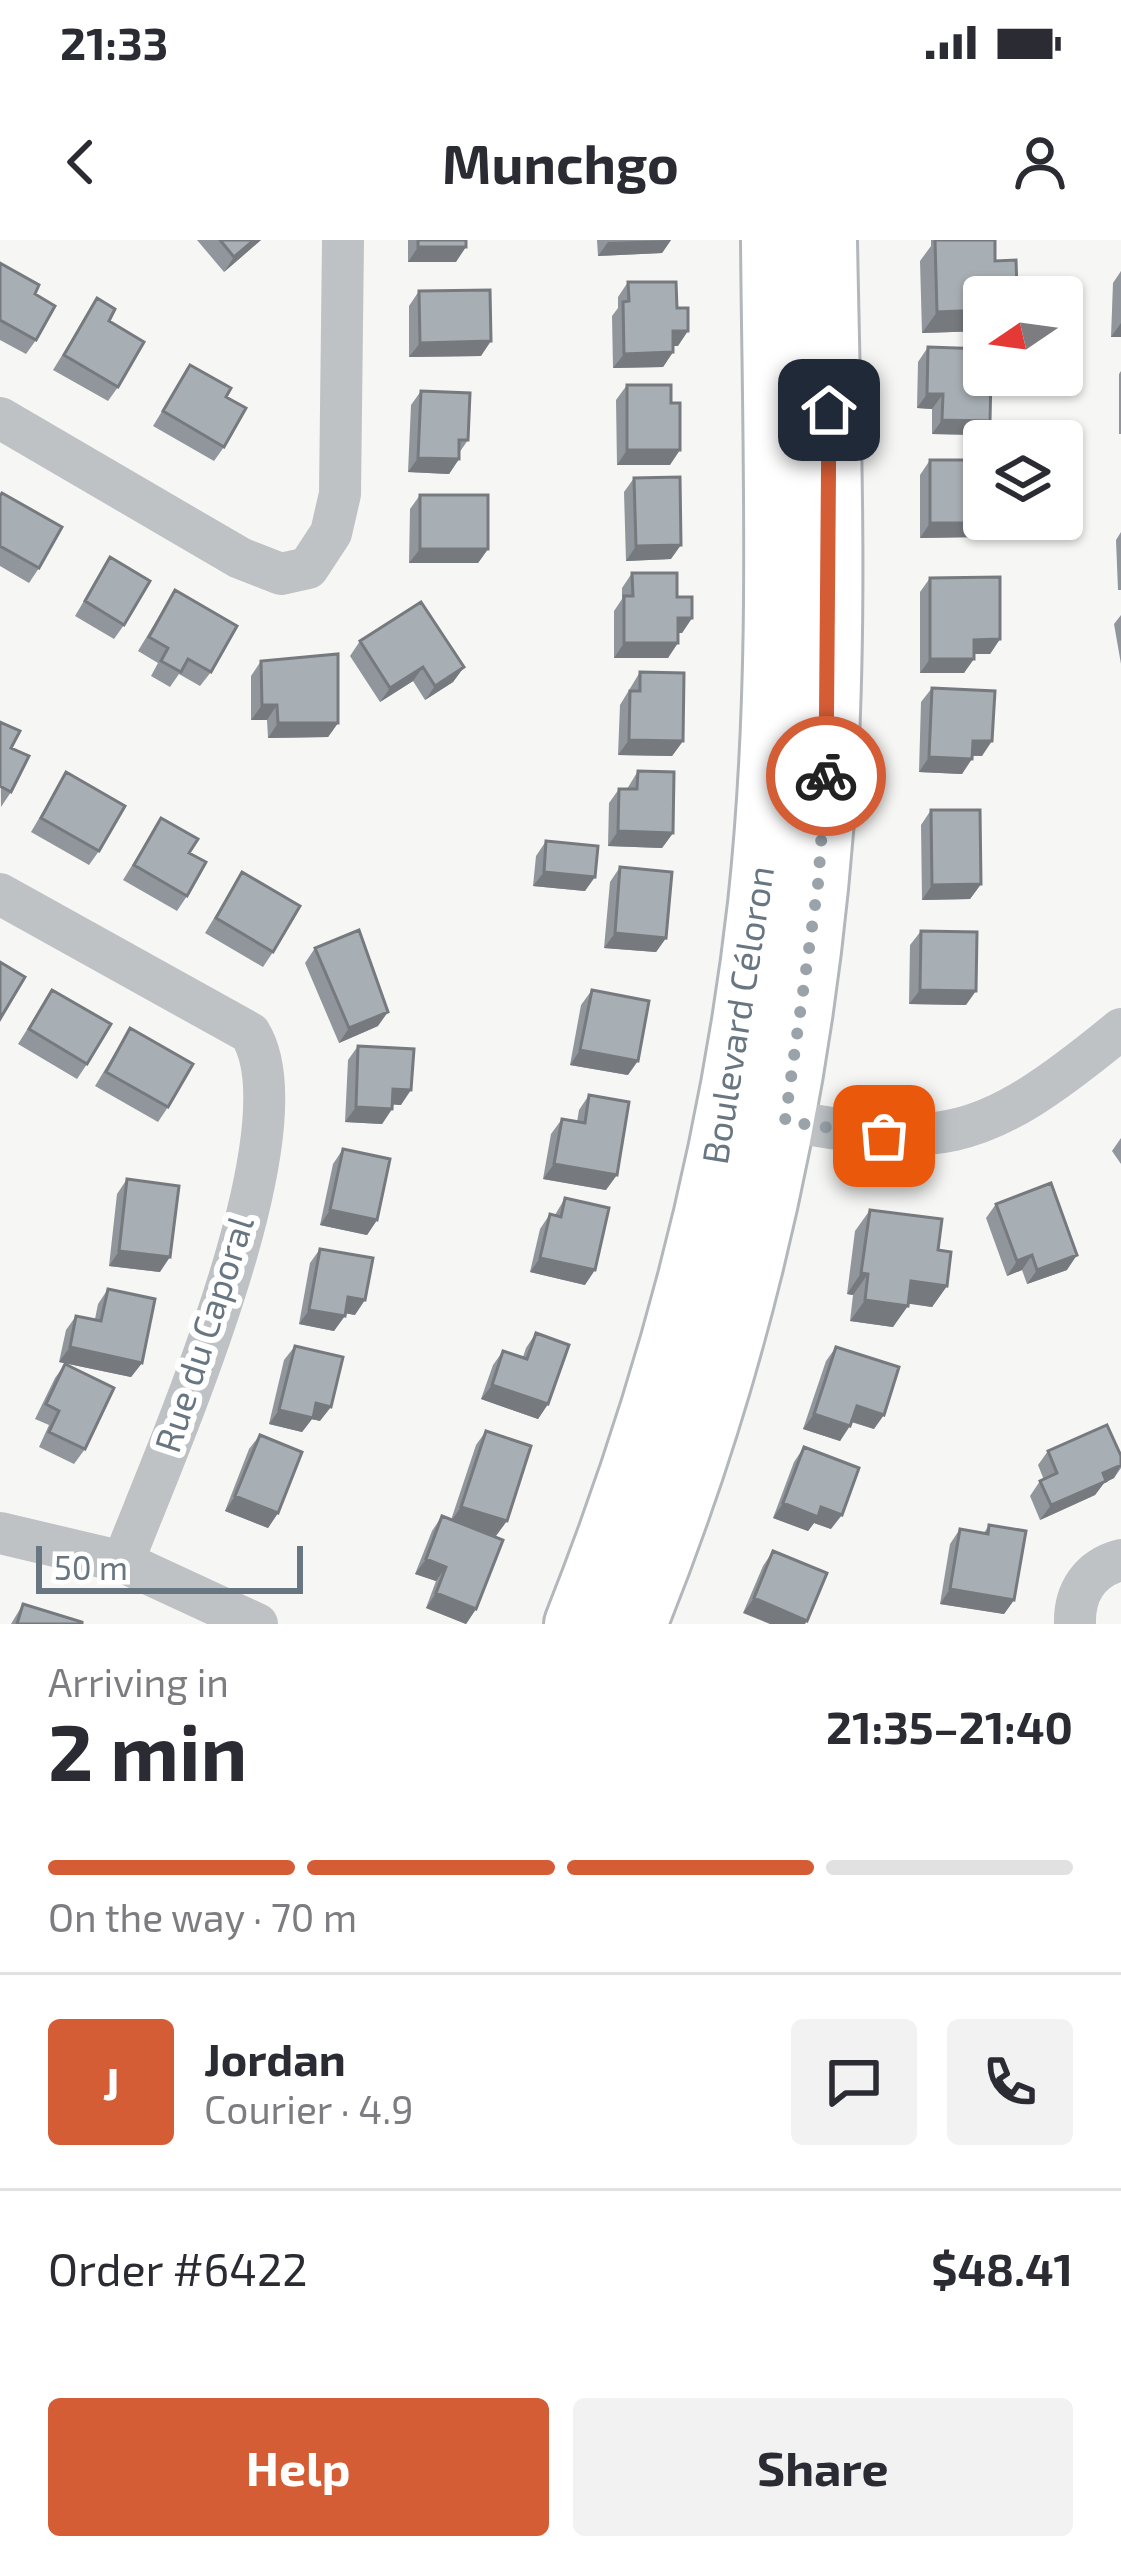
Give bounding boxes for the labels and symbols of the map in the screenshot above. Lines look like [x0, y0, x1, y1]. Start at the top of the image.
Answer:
north arrow [963, 276, 1083, 396]
pin [778, 359, 880, 461]
courier [766, 716, 886, 836]
street label: Boulevard Céloron [692, 863, 781, 1167]
pin [833, 1085, 935, 1187]
street label: Rue du Caporal [144, 1210, 261, 1457]
scale bar [36, 1540, 303, 1593]

